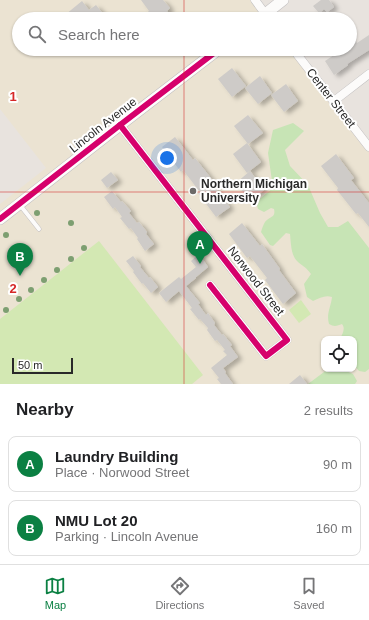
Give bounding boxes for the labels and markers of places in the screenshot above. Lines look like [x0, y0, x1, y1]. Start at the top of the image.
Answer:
place label: Northern Michigan University [201, 177, 307, 205]
marker: Northern Michigan University [188, 186, 198, 196]
pin: A [187, 231, 213, 264]
pin: B [7, 243, 33, 276]

